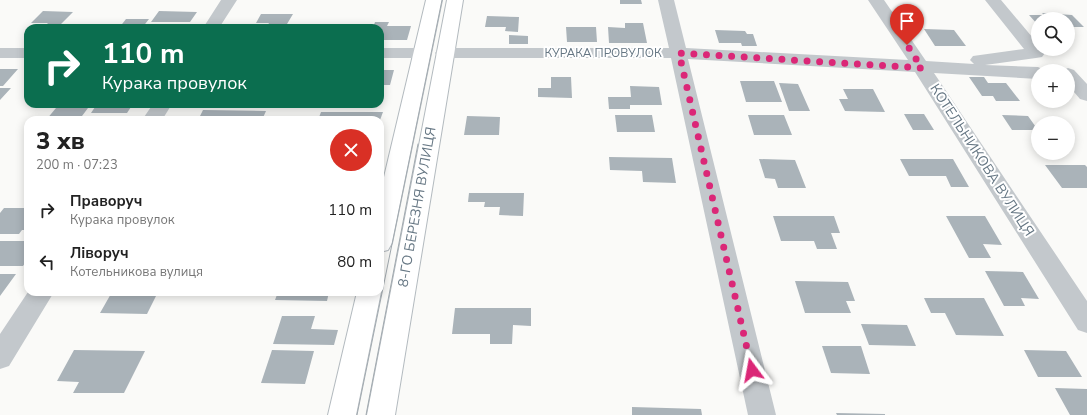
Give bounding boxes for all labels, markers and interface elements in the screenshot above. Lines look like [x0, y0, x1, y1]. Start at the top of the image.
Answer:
pin [890, 4, 924, 45]
icon: arrive [896, 10, 918, 32]
map controls [1031, 12, 1075, 160]
button: search [1031, 12, 1075, 56]
text: 110 m [102, 35, 185, 73]
icon: right [36, 40, 88, 92]
street label: КУРАКА ПРОВУЛОК [544, 45, 662, 61]
button: + [1031, 64, 1075, 108]
text: Курака провулок [102, 71, 247, 95]
street label: КОТЕЛЬНИКОВА ВУЛИЦЯ [926, 80, 1038, 240]
button: − [1031, 116, 1075, 160]
text: 3 хв [36, 125, 85, 157]
street label: 8-ГО БЕРЕЗНЯ ВУЛИЦЯ [394, 125, 440, 289]
button: close [330, 129, 372, 171]
text: 200 m · 07:23 [36, 156, 118, 174]
text: Праворуч [70, 191, 142, 211]
icon: right [36, 199, 58, 221]
text: 110 m [328, 200, 372, 220]
text: Курака провулок [70, 211, 175, 229]
text: Ліворуч [70, 243, 129, 263]
icon: left [36, 251, 58, 273]
text: 80 m [337, 252, 372, 272]
text: Котельникова вулиця [70, 263, 203, 281]
position arrow [731, 349, 773, 391]

